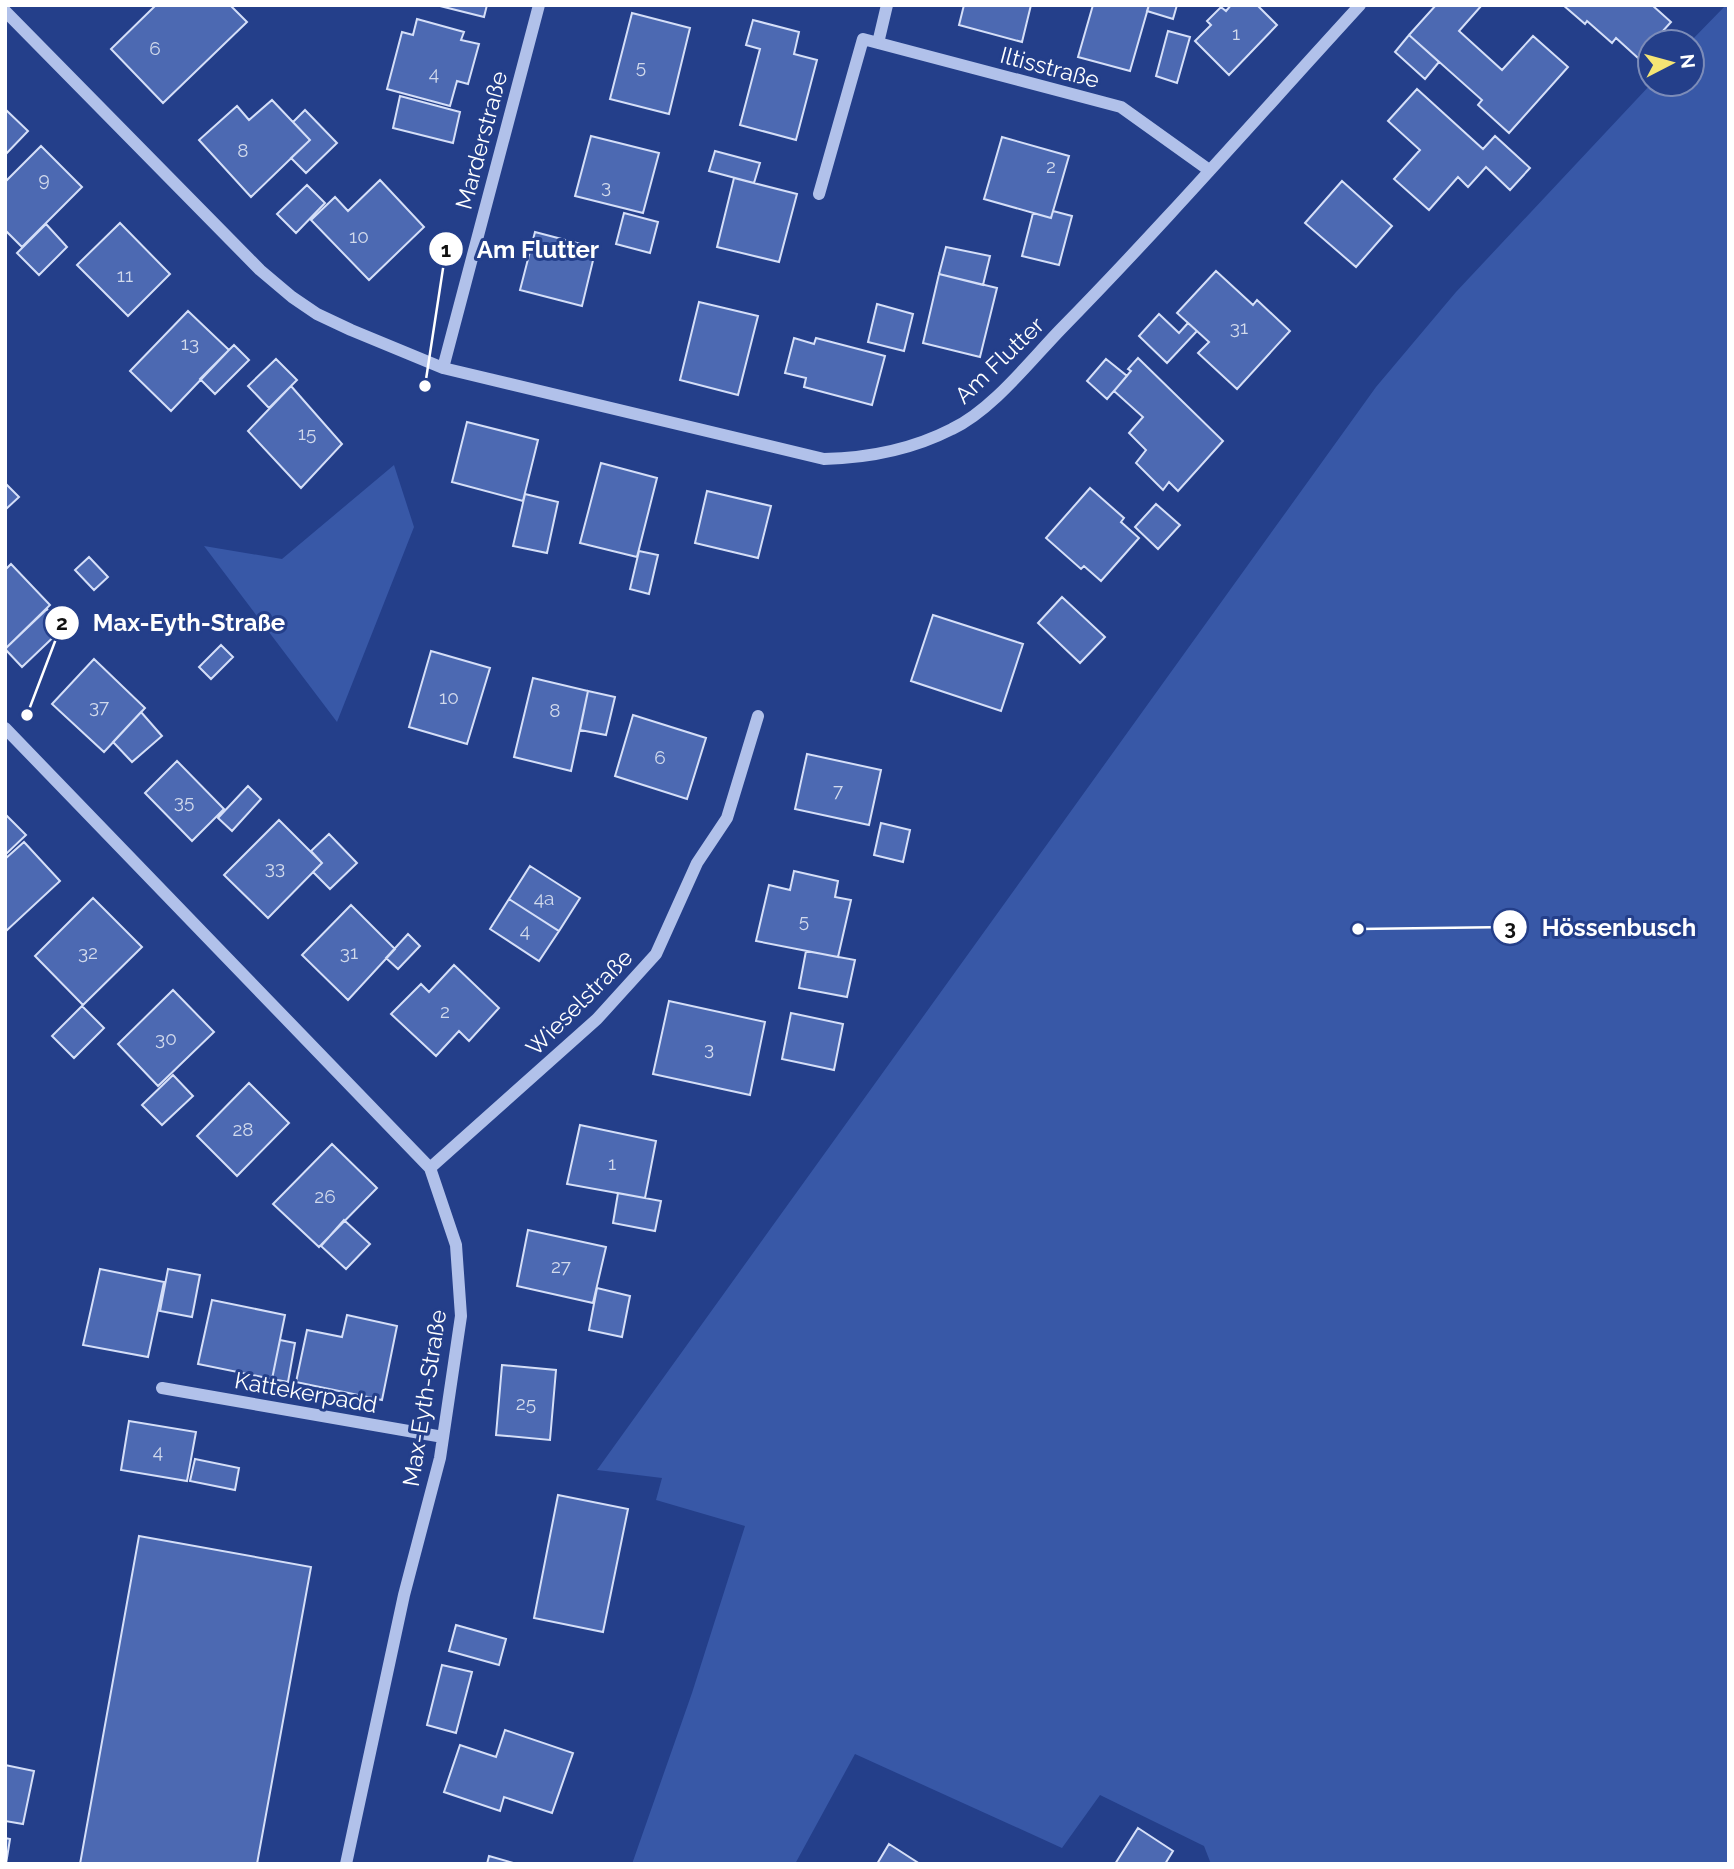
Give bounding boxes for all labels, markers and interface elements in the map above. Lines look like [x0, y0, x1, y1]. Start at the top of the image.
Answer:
house number: 1 [1232, 22, 1240, 44]
north arrow [1636, 28, 1706, 98]
house number: 6 [149, 37, 161, 59]
street label: Iltisstraße [998, 41, 1102, 93]
text: N [1676, 53, 1700, 70]
house number: 5 [636, 55, 646, 77]
house number: 4 [429, 62, 439, 84]
street label: Marderstraße [450, 68, 512, 212]
house number: 8 [237, 139, 249, 161]
house number: 2 [1046, 155, 1056, 177]
house number: 9 [38, 168, 50, 190]
house number: 3 [601, 175, 611, 197]
house number: 10 [349, 225, 369, 247]
callout: Am Flutter [428, 227, 613, 272]
text: Am Flutter [477, 235, 599, 264]
text: 1 [441, 237, 451, 262]
house number: 11 [117, 264, 133, 286]
street label: Am Flutter [949, 311, 1049, 409]
house number: 31 [1230, 316, 1248, 338]
house number: 13 [181, 332, 199, 354]
house number: 15 [298, 422, 316, 444]
callout: Max-Eyth-Straße [44, 601, 300, 646]
text: Max-Eyth-Straße [93, 608, 285, 637]
text: 2 [56, 610, 68, 635]
house number: 10 [439, 686, 459, 708]
house number: 37 [89, 695, 109, 717]
house number: 8 [549, 699, 561, 721]
house number: 6 [654, 746, 666, 768]
house number: 7 [833, 779, 843, 801]
house number: 35 [174, 790, 194, 812]
house number: 33 [265, 856, 285, 878]
house number: 4a [534, 887, 554, 909]
callout: Hössenbusch [1493, 905, 1710, 950]
house number: 5 [799, 909, 809, 931]
text: Hössenbusch [1542, 913, 1696, 942]
text: 3 [1504, 915, 1516, 940]
house number: 4 [520, 919, 530, 941]
house number: 32 [78, 941, 98, 963]
house number: 31 [340, 941, 358, 963]
street label: Wieselstraße [520, 943, 638, 1061]
house number: 2 [440, 1000, 450, 1022]
house number: 30 [155, 1027, 177, 1049]
house number: 3 [704, 1037, 714, 1059]
house number: 28 [232, 1118, 254, 1140]
house number: 1 [608, 1152, 616, 1174]
house number: 26 [314, 1185, 336, 1207]
house number: 27 [551, 1255, 571, 1277]
street label: Max-Eyth-Straße [397, 1308, 451, 1488]
street label: Kattekerpadd [233, 1366, 379, 1418]
house number: 25 [516, 1392, 536, 1414]
house number: 4 [153, 1440, 163, 1462]

